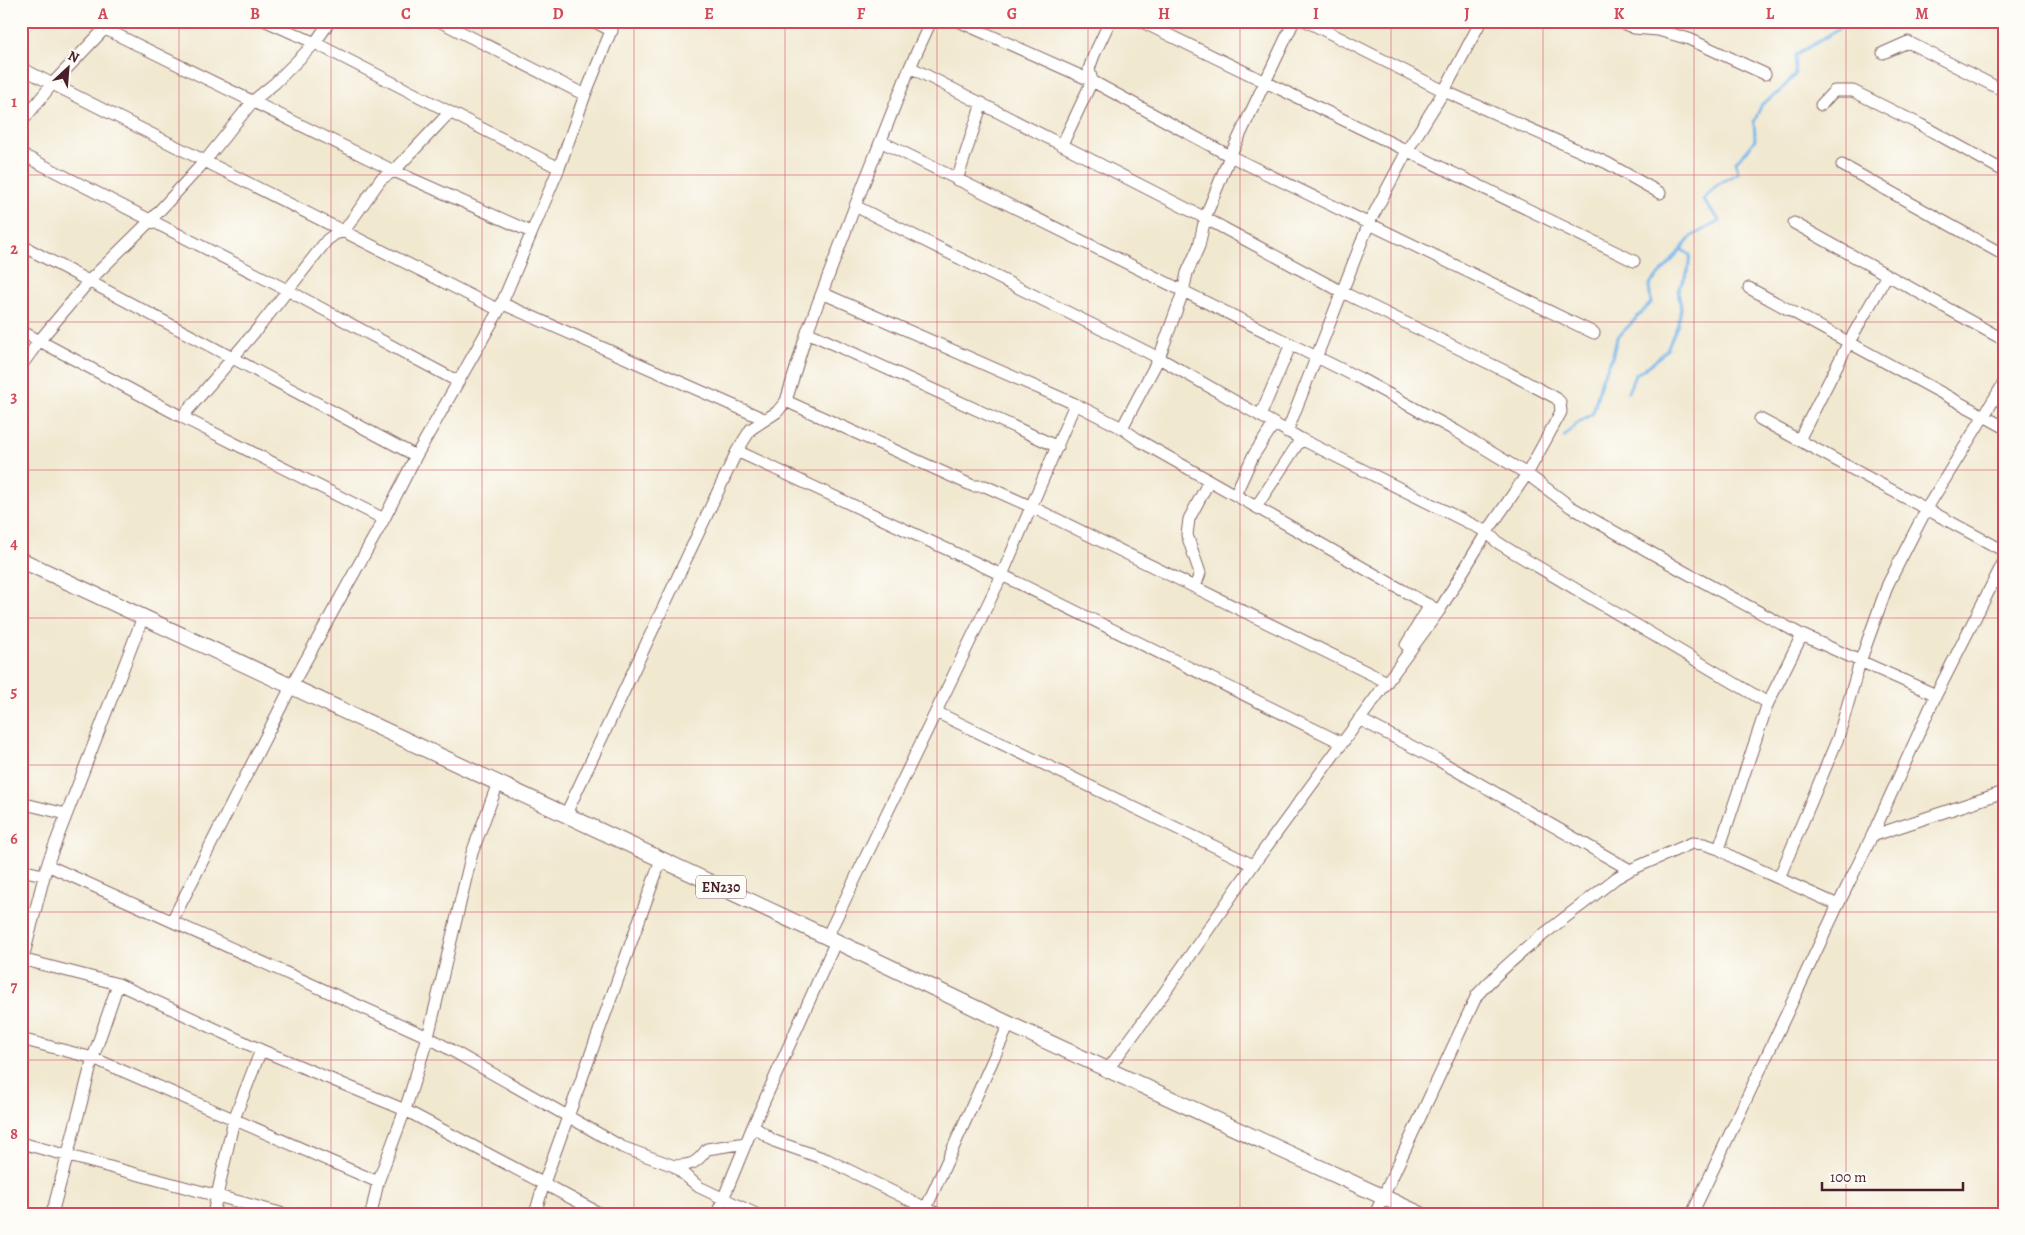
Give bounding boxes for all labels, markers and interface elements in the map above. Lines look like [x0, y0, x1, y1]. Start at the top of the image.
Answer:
text: A [97, 3, 109, 25]
text: B [250, 3, 260, 25]
text: C [401, 3, 411, 25]
text: D [552, 3, 564, 25]
text: E [704, 3, 714, 25]
text: F [857, 3, 866, 25]
text: G [1007, 3, 1017, 25]
text: H [1158, 3, 1170, 25]
text: I [1313, 3, 1319, 25]
text: J [1464, 3, 1470, 25]
text: K [1614, 3, 1625, 25]
text: L [1766, 3, 1775, 25]
text: M [1915, 3, 1929, 25]
north arrow [42, 42, 92, 92]
text: N [65, 46, 82, 68]
text: 1 [11, 91, 17, 113]
text: 2 [10, 238, 18, 260]
text: 3 [11, 386, 18, 408]
text: 4 [10, 533, 18, 555]
text: 5 [11, 681, 18, 703]
text: 6 [10, 828, 18, 850]
road number: EN230 [696, 876, 746, 899]
text: 7 [11, 976, 18, 998]
text: 8 [10, 1123, 18, 1145]
scale bar [1822, 1160, 1964, 1192]
text: 100 m [1830, 1167, 1867, 1187]

